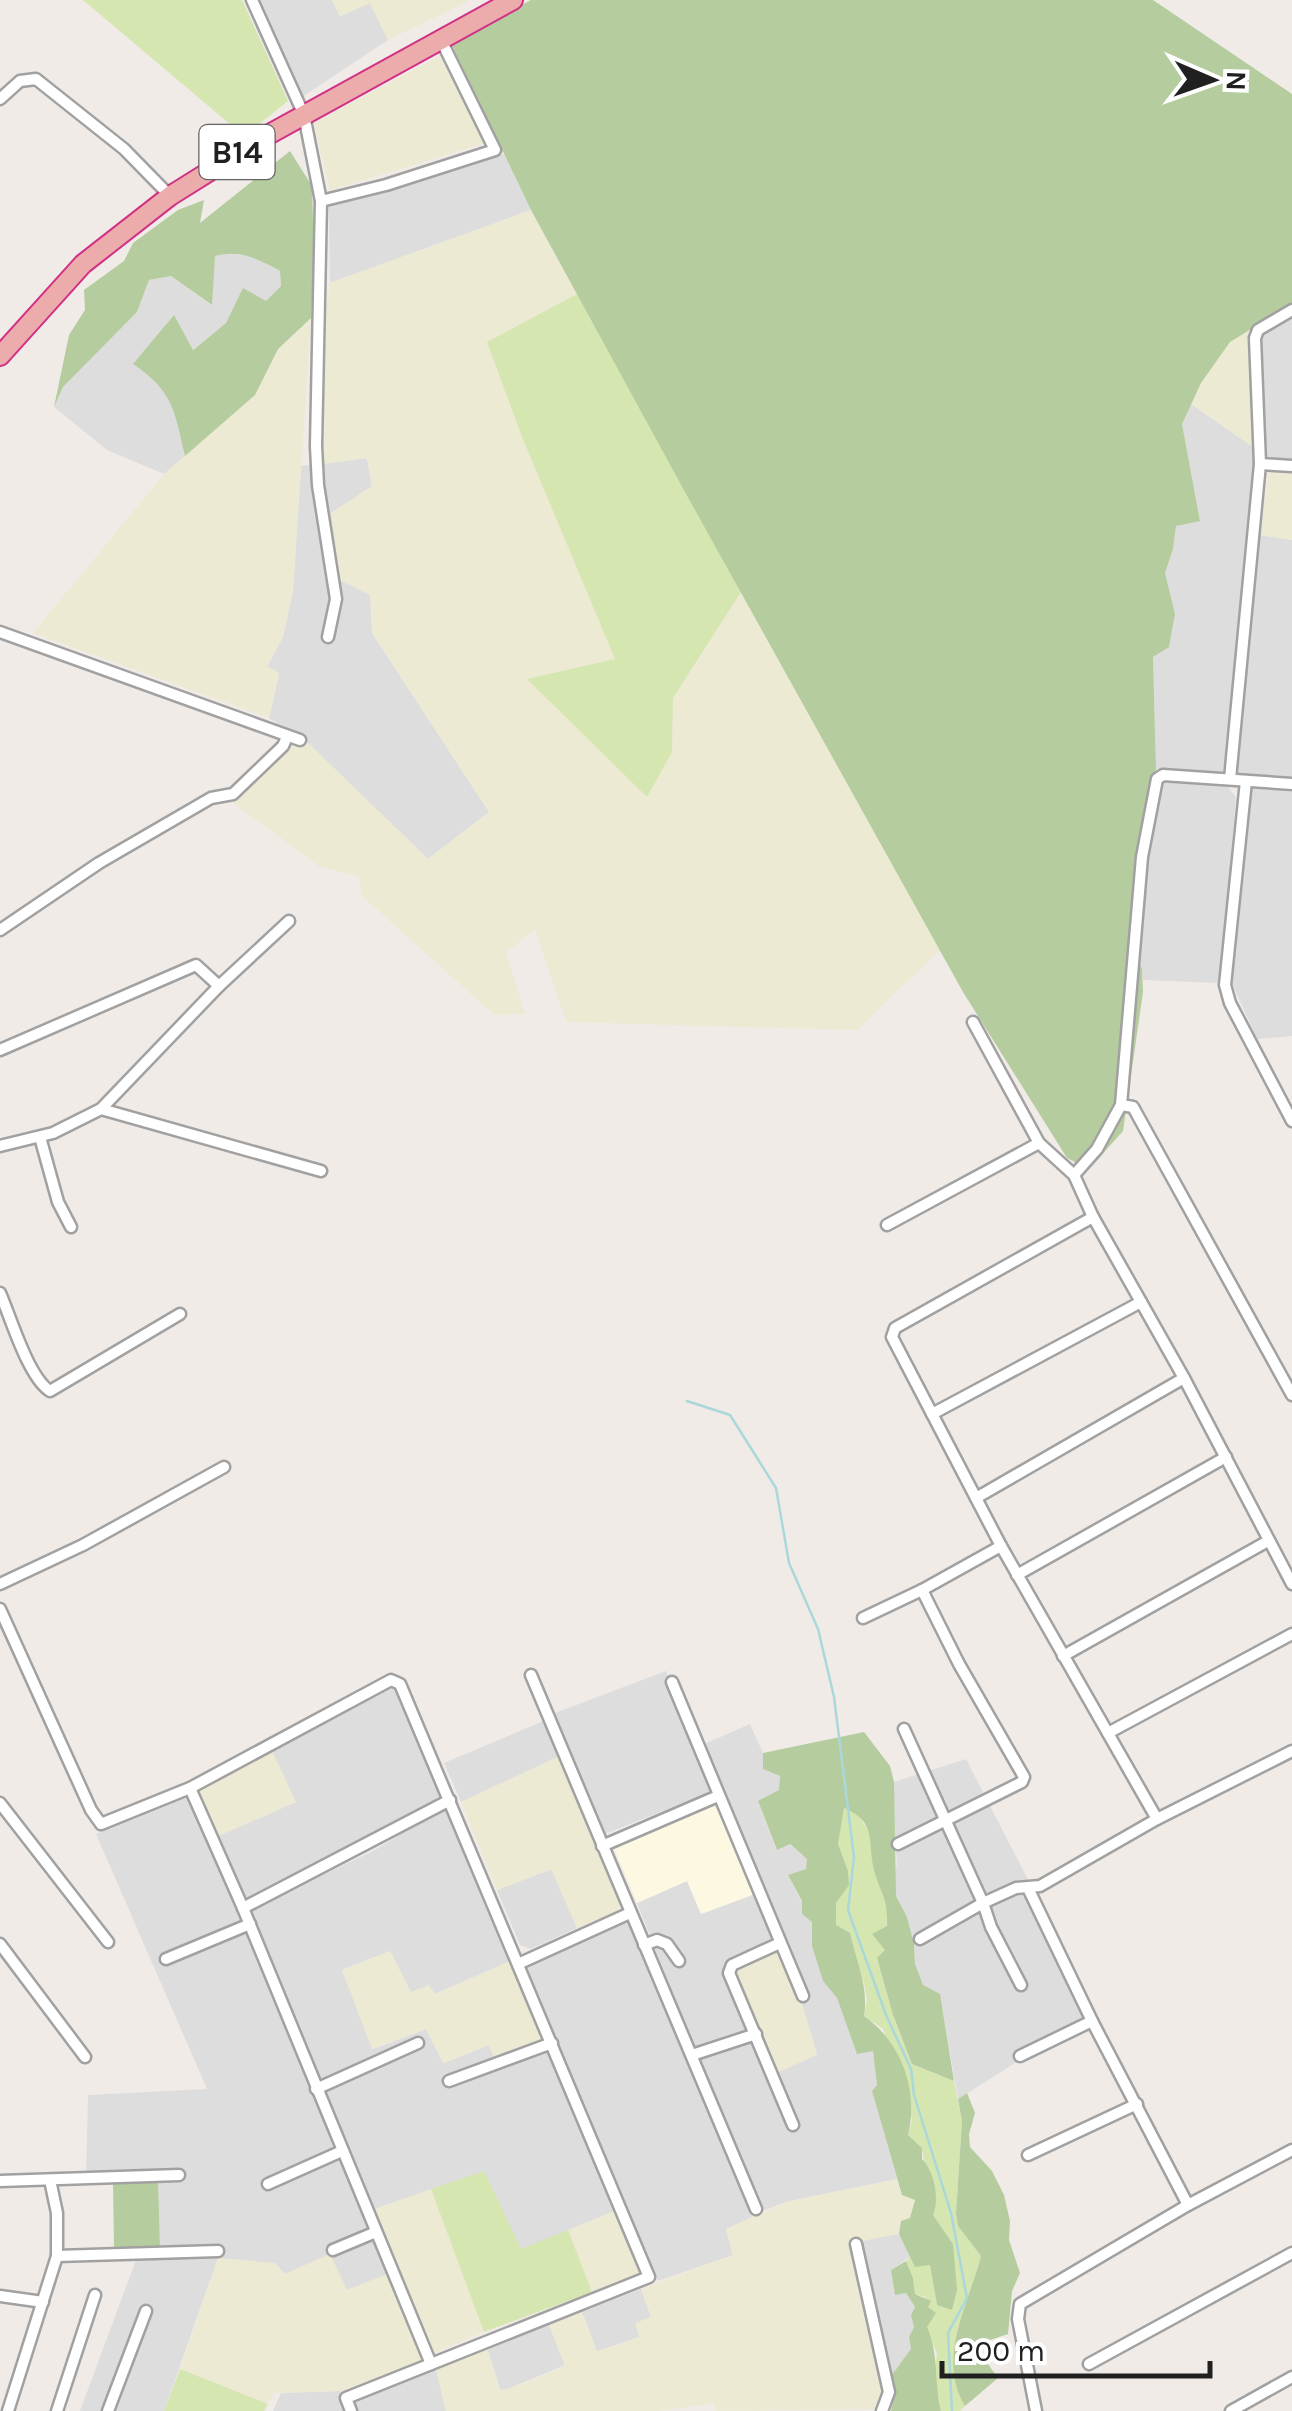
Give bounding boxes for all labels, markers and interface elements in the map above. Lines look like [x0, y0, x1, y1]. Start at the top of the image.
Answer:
north arrow [1162, 30, 1262, 130]
text: N [1220, 70, 1253, 91]
road number: B14 [200, 125, 274, 179]
scale bar [942, 2316, 1210, 2378]
text: 200 m [957, 2333, 1045, 2369]

